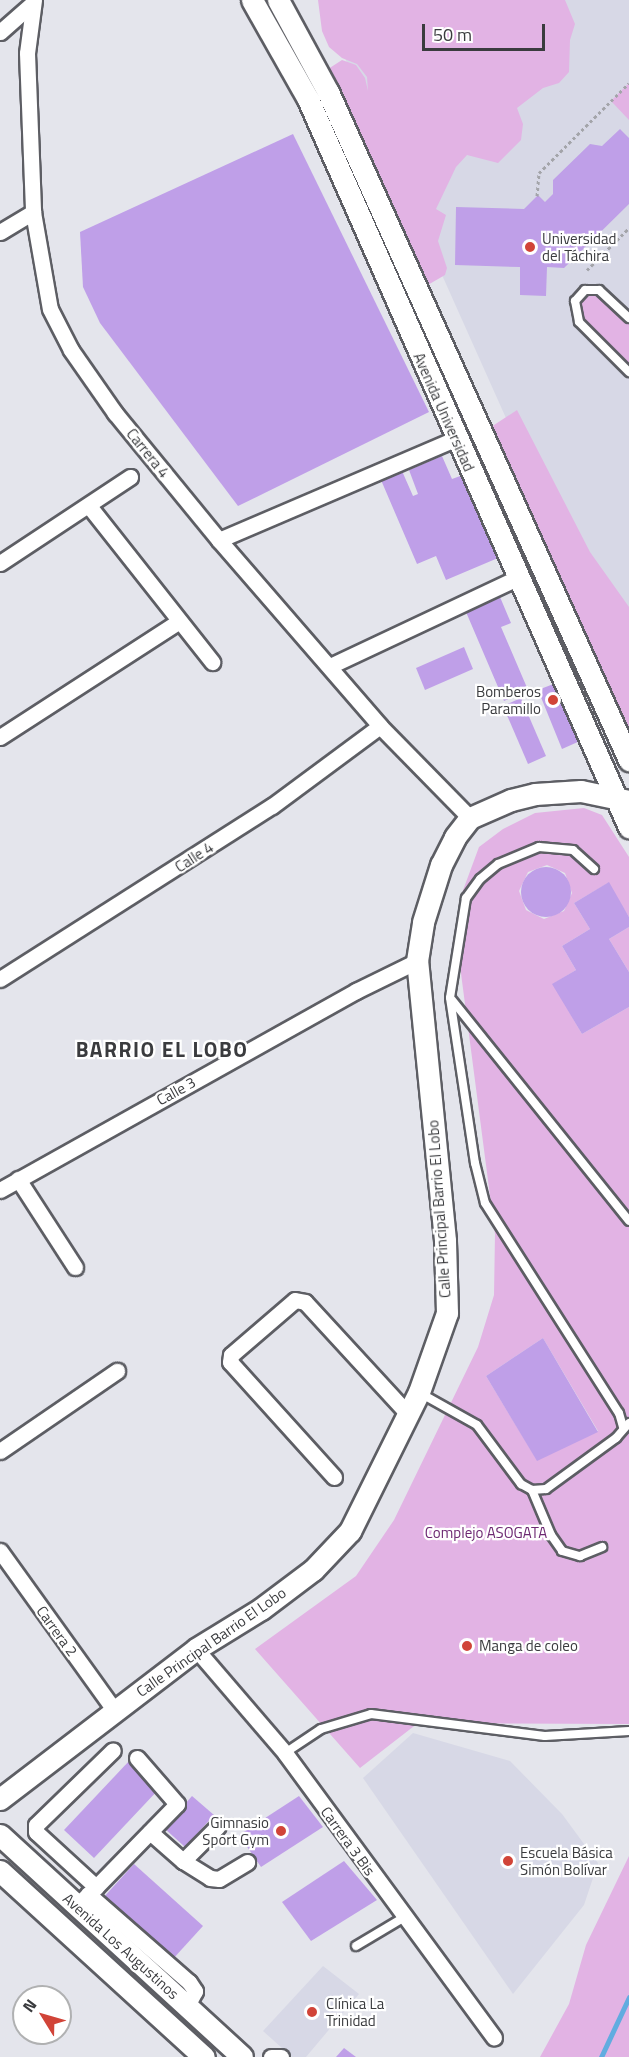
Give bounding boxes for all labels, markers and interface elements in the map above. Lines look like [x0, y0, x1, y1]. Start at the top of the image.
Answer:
scale bar [425, 12, 548, 50]
text: 50 m [433, 21, 472, 48]
place label: Universidad del Táchira [542, 229, 616, 264]
marker: Universidad del Táchira [523, 240, 537, 254]
street label: Avenida Universidad [410, 350, 478, 474]
street label: Carrera 4 [123, 425, 173, 481]
place label: Bomberos Paramillo [476, 682, 541, 717]
marker: Bomberos Paramillo [546, 693, 560, 707]
street label: Calle 4 [172, 838, 216, 876]
district label: BARRIO EL LOBO [76, 1036, 248, 1062]
street label: Calle 3 [153, 1073, 199, 1109]
street label: Calle Principal Barrio El Lobo [424, 1119, 454, 1299]
park label: Complejo ASOGATA [425, 1524, 547, 1542]
street label: Calle Principal Barrio El Lobo [133, 1583, 289, 1701]
street label: Carrera 2 [33, 1602, 81, 1660]
place label: Manga de coleo [479, 1637, 578, 1655]
marker: Manga de coleo [460, 1639, 474, 1653]
street label: Carrera 3 Bis [317, 1803, 379, 1879]
place label: Gimnasio Sport Gym [202, 1813, 269, 1848]
marker: Gimnasio Sport Gym [274, 1824, 288, 1838]
place label: Escuela Básica Simón Bolívar [520, 1843, 613, 1878]
marker: Escuela Básica Simón Bolívar [501, 1854, 515, 1868]
street label: Avenida Los Augustinos [59, 1889, 183, 2003]
north arrow [12, 1985, 72, 2045]
text: N [16, 1994, 42, 2017]
place label: Clínica La Trinidad [326, 1994, 384, 2029]
marker: Clínica La Trinidad [303, 2003, 321, 2021]

